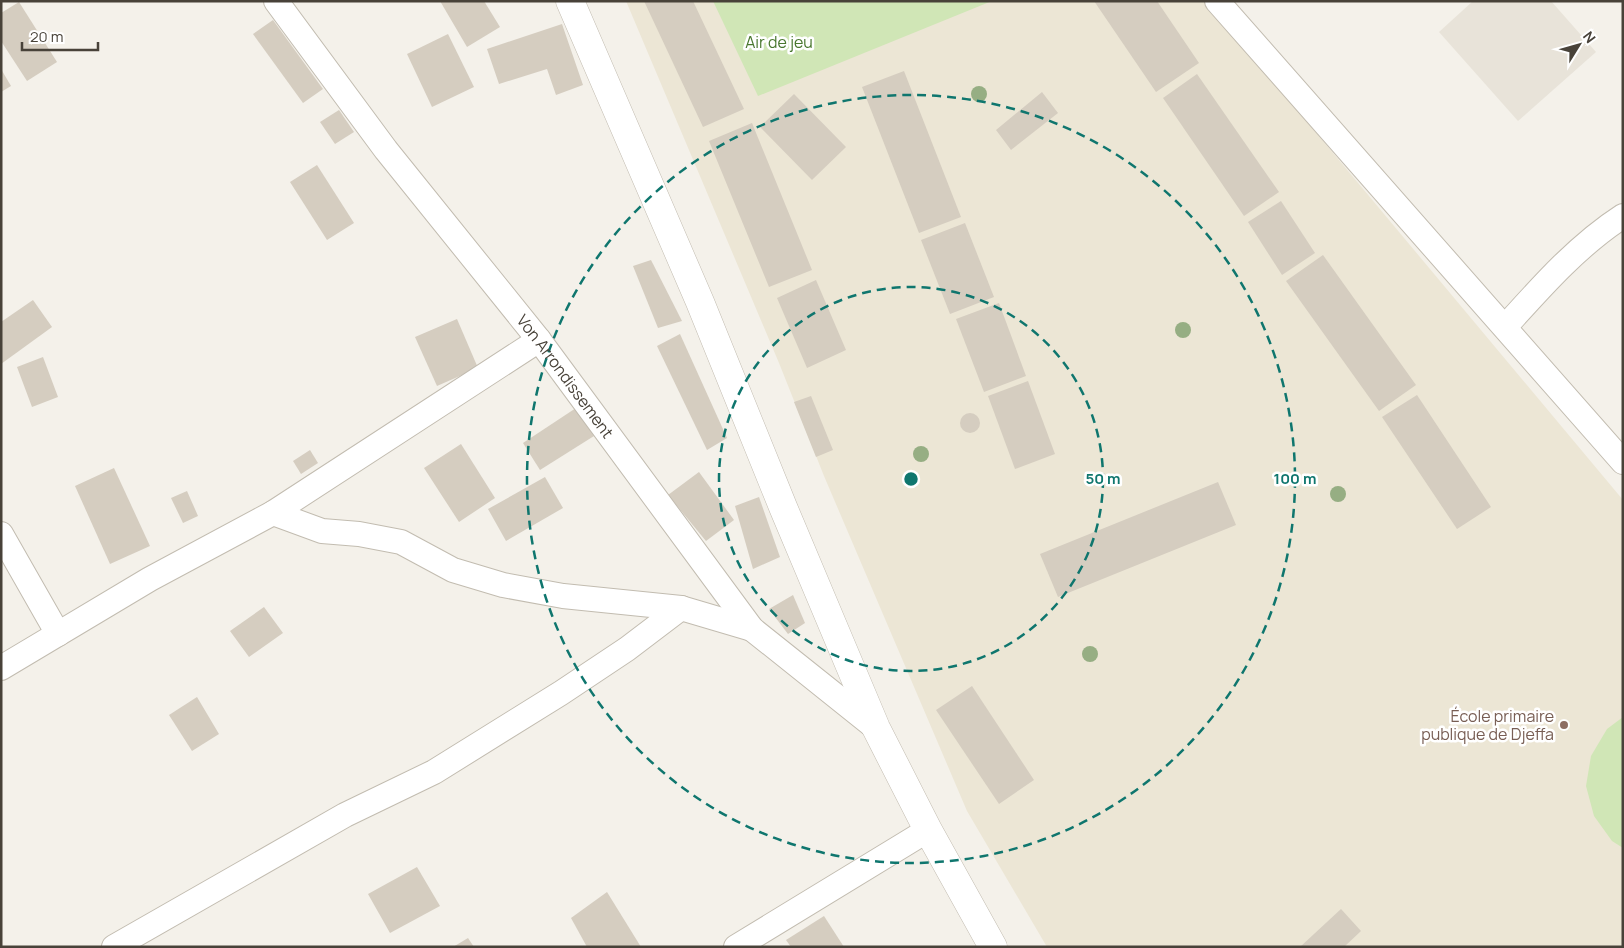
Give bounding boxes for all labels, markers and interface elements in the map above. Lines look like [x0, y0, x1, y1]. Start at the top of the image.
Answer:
scale bar [22, 20, 99, 52]
north arrow [1554, 20, 1604, 70]
text: 20 m [30, 26, 63, 47]
text: N [1579, 27, 1600, 47]
park label: Air de jeu [745, 31, 813, 53]
street label: Von Arrondissement [512, 310, 619, 443]
text: 50 m [1085, 468, 1121, 489]
text: 100 m [1274, 468, 1316, 489]
centre of rings [902, 470, 920, 488]
place label: École primaire publique de Djeffa [1421, 705, 1554, 745]
marker: École primaire publique de Djeffa [1558, 719, 1570, 731]

